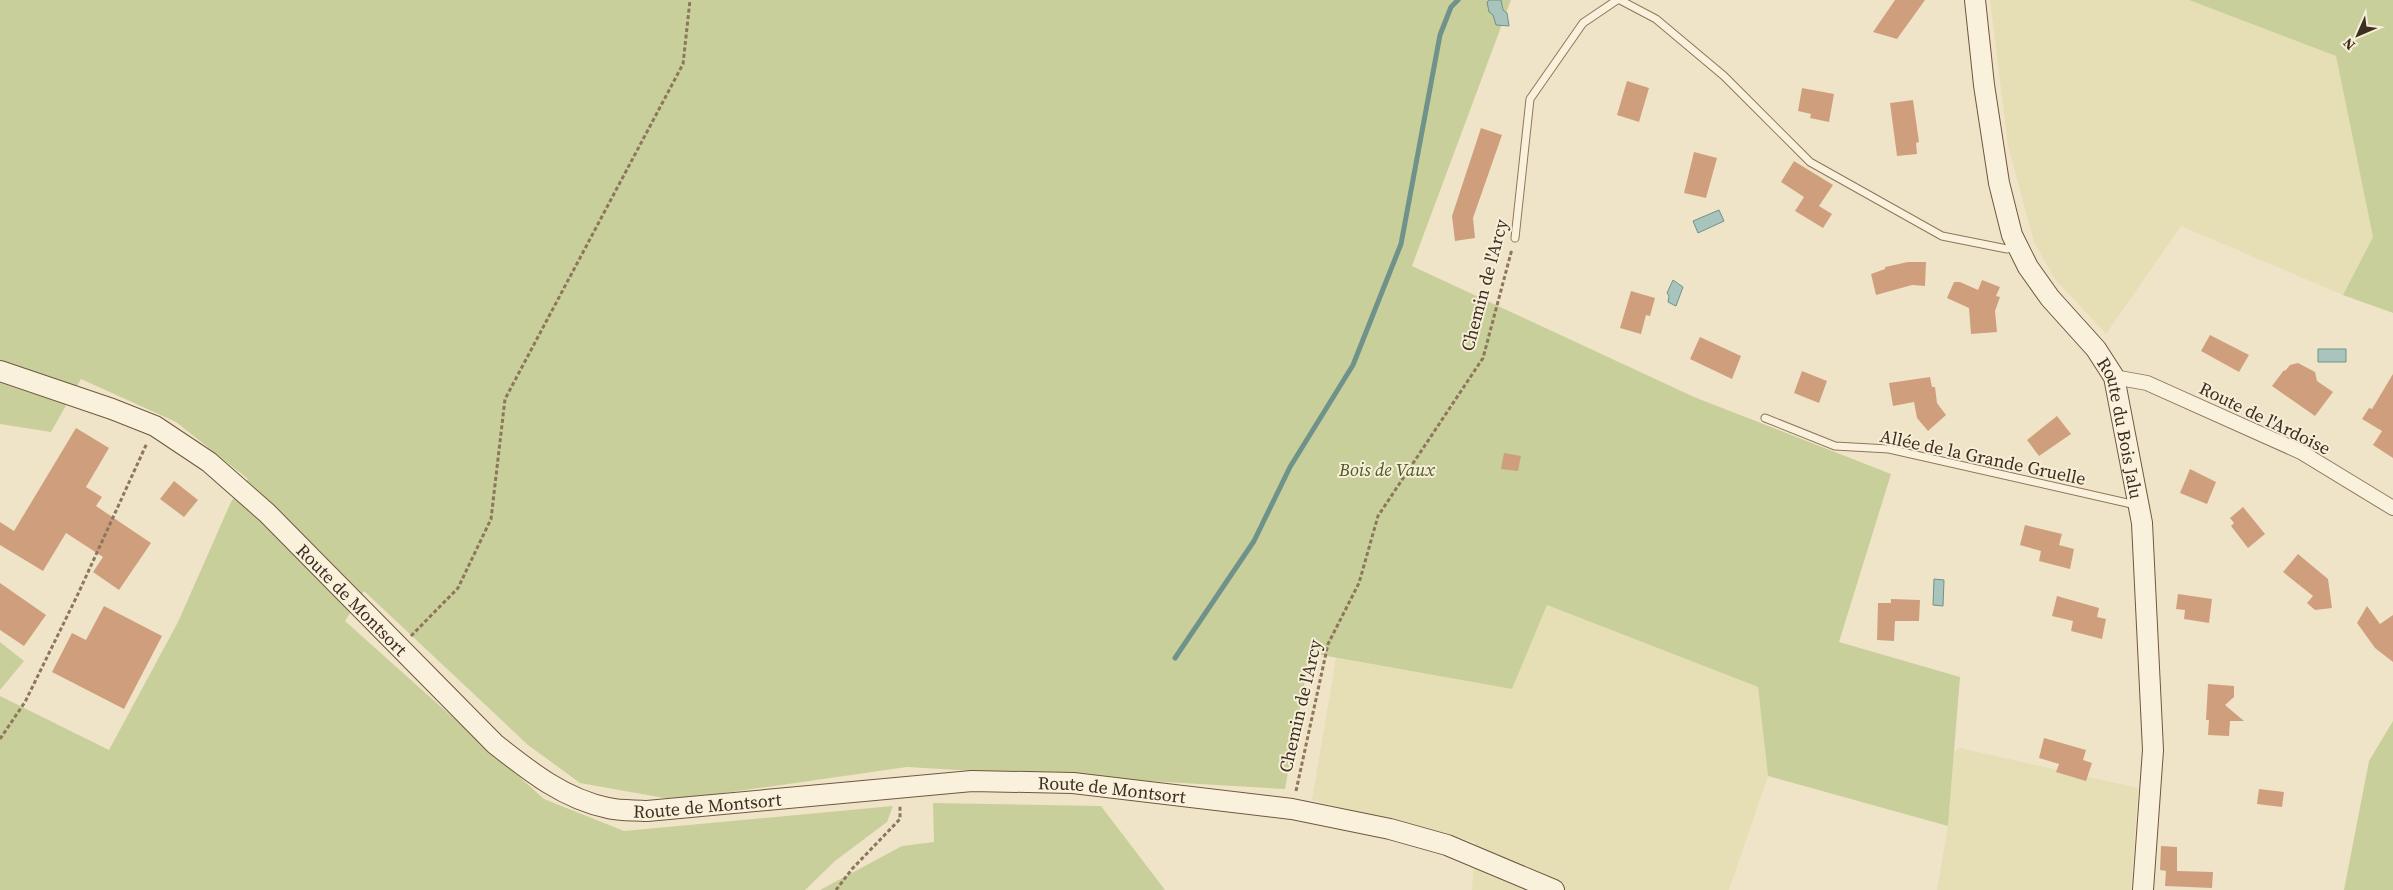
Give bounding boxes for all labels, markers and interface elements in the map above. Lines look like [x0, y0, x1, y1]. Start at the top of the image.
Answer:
north arrow [2333, 10, 2383, 60]
text: N [2338, 34, 2359, 55]
street label: Chemin de l'Arcy [1454, 215, 1514, 354]
street label: Route du Bois Jalu [2092, 352, 2150, 501]
street label: Route de l'Ardoise [2195, 375, 2335, 461]
street label: Allée de la Grande Gruelle [1878, 423, 2088, 491]
park label: Bois de Vaux [1338, 457, 1436, 482]
street label: Route de Montsort [291, 538, 413, 661]
street label: Chemin de l'Arcy [1273, 636, 1328, 775]
street label: Route de Montsort [1038, 770, 1187, 809]
street label: Route de Montsort [633, 786, 783, 824]

